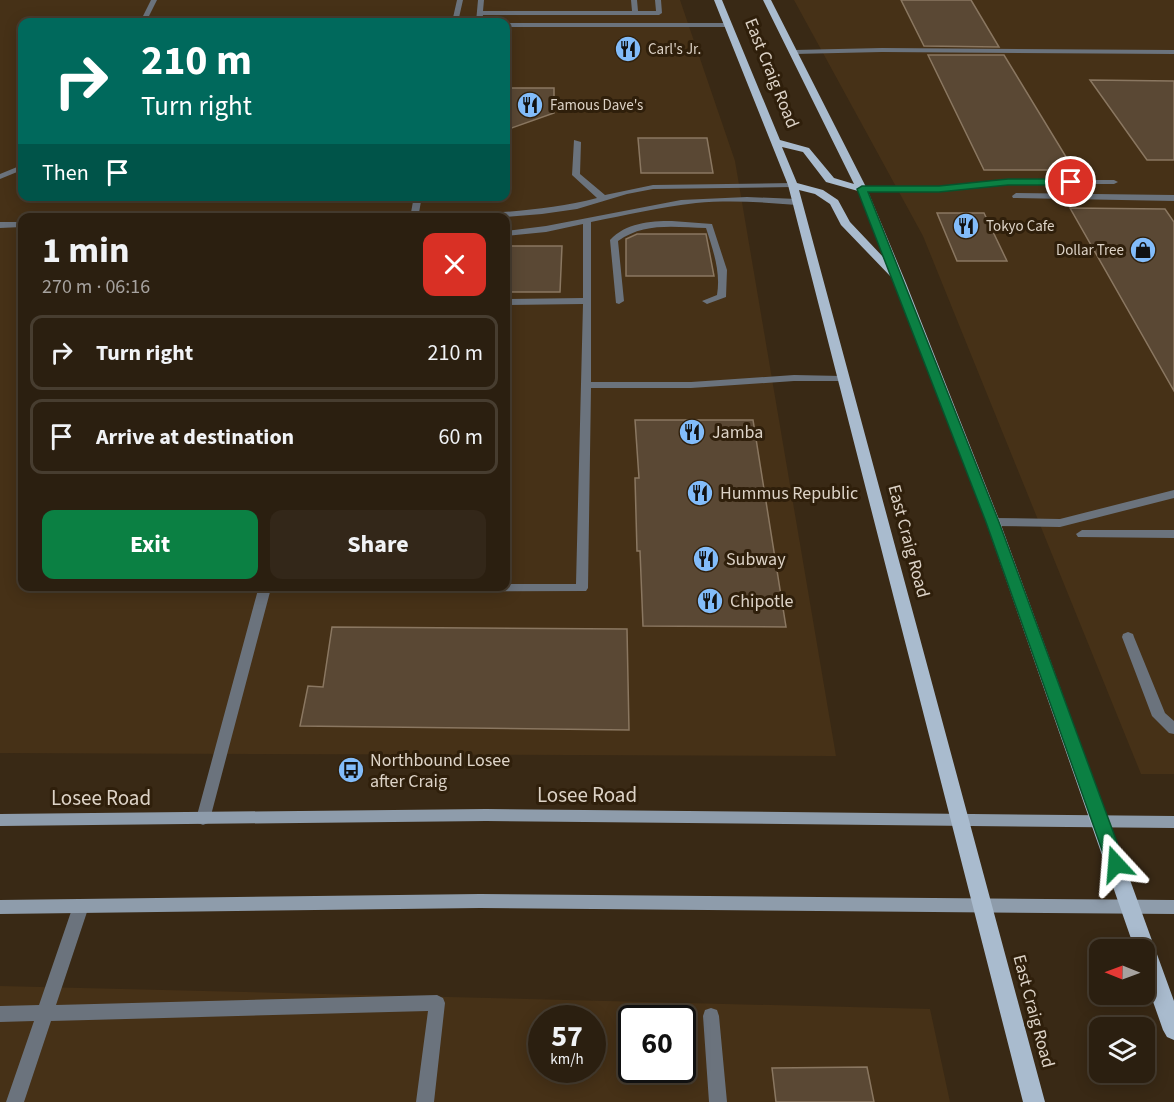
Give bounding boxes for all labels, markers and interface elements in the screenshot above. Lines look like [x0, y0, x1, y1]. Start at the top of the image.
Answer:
street label: East Craig Road [738, 15, 805, 132]
text: 210 m [141, 31, 252, 91]
restaurant icon: Carl's Jr. [613, 34, 643, 64]
place label: Carl's Jr. [648, 39, 701, 60]
icon: right [42, 42, 120, 120]
text: Turn right [141, 87, 252, 126]
restaurant icon: Famous Dave's [515, 90, 545, 120]
place label: Famous Dave's [550, 95, 643, 116]
icon: arrive [101, 156, 134, 189]
pin [1045, 156, 1096, 207]
text: Then [42, 157, 89, 189]
icon: arrive [1054, 165, 1087, 198]
restaurant icon: Tokyo Cafe [951, 211, 981, 241]
place label: Tokyo Cafe [986, 216, 1054, 237]
text: 1 min [42, 225, 130, 276]
button: close [423, 233, 486, 296]
shop icon: Dollar Tree [1128, 235, 1158, 265]
place label: Dollar Tree [1056, 240, 1124, 261]
text: 270 m · 06:16 [42, 273, 150, 301]
icon: right [45, 336, 78, 369]
text: Turn right [96, 337, 193, 369]
text: 210 m [428, 337, 483, 369]
restaurant icon: Jamba [677, 417, 707, 447]
icon: arrive [45, 420, 78, 453]
place label: Jamba [712, 420, 763, 445]
text: Arrive at destination [96, 421, 294, 453]
text: 60 m [438, 421, 483, 453]
restaurant icon: Hummus Republic [685, 478, 715, 508]
place label: Hummus Republic [720, 481, 858, 506]
street label: East Craig Road [881, 482, 936, 601]
button: Exit [42, 510, 258, 579]
button: Share [270, 510, 486, 579]
restaurant icon: Subway [691, 544, 721, 574]
place label: Subway [726, 547, 786, 572]
restaurant icon: Chipotle [695, 586, 725, 616]
place label: Chipotle [730, 589, 794, 614]
place label: Northbound Losee after Craig [370, 748, 510, 794]
bus stop icon: Northbound Losee after Craig [336, 755, 366, 785]
street label: Losee Road [537, 780, 637, 810]
street label: Losee Road [51, 783, 151, 813]
position arrow [1084, 832, 1148, 896]
north arrow [1089, 939, 1155, 1005]
map controls [1089, 939, 1155, 1083]
street label: East Craig Road [1006, 952, 1061, 1071]
speed limit sign: 60 [618, 1005, 696, 1083]
text: 57 [551, 1015, 583, 1058]
button: layers [1089, 1017, 1155, 1083]
text: km/h [550, 1049, 584, 1070]

